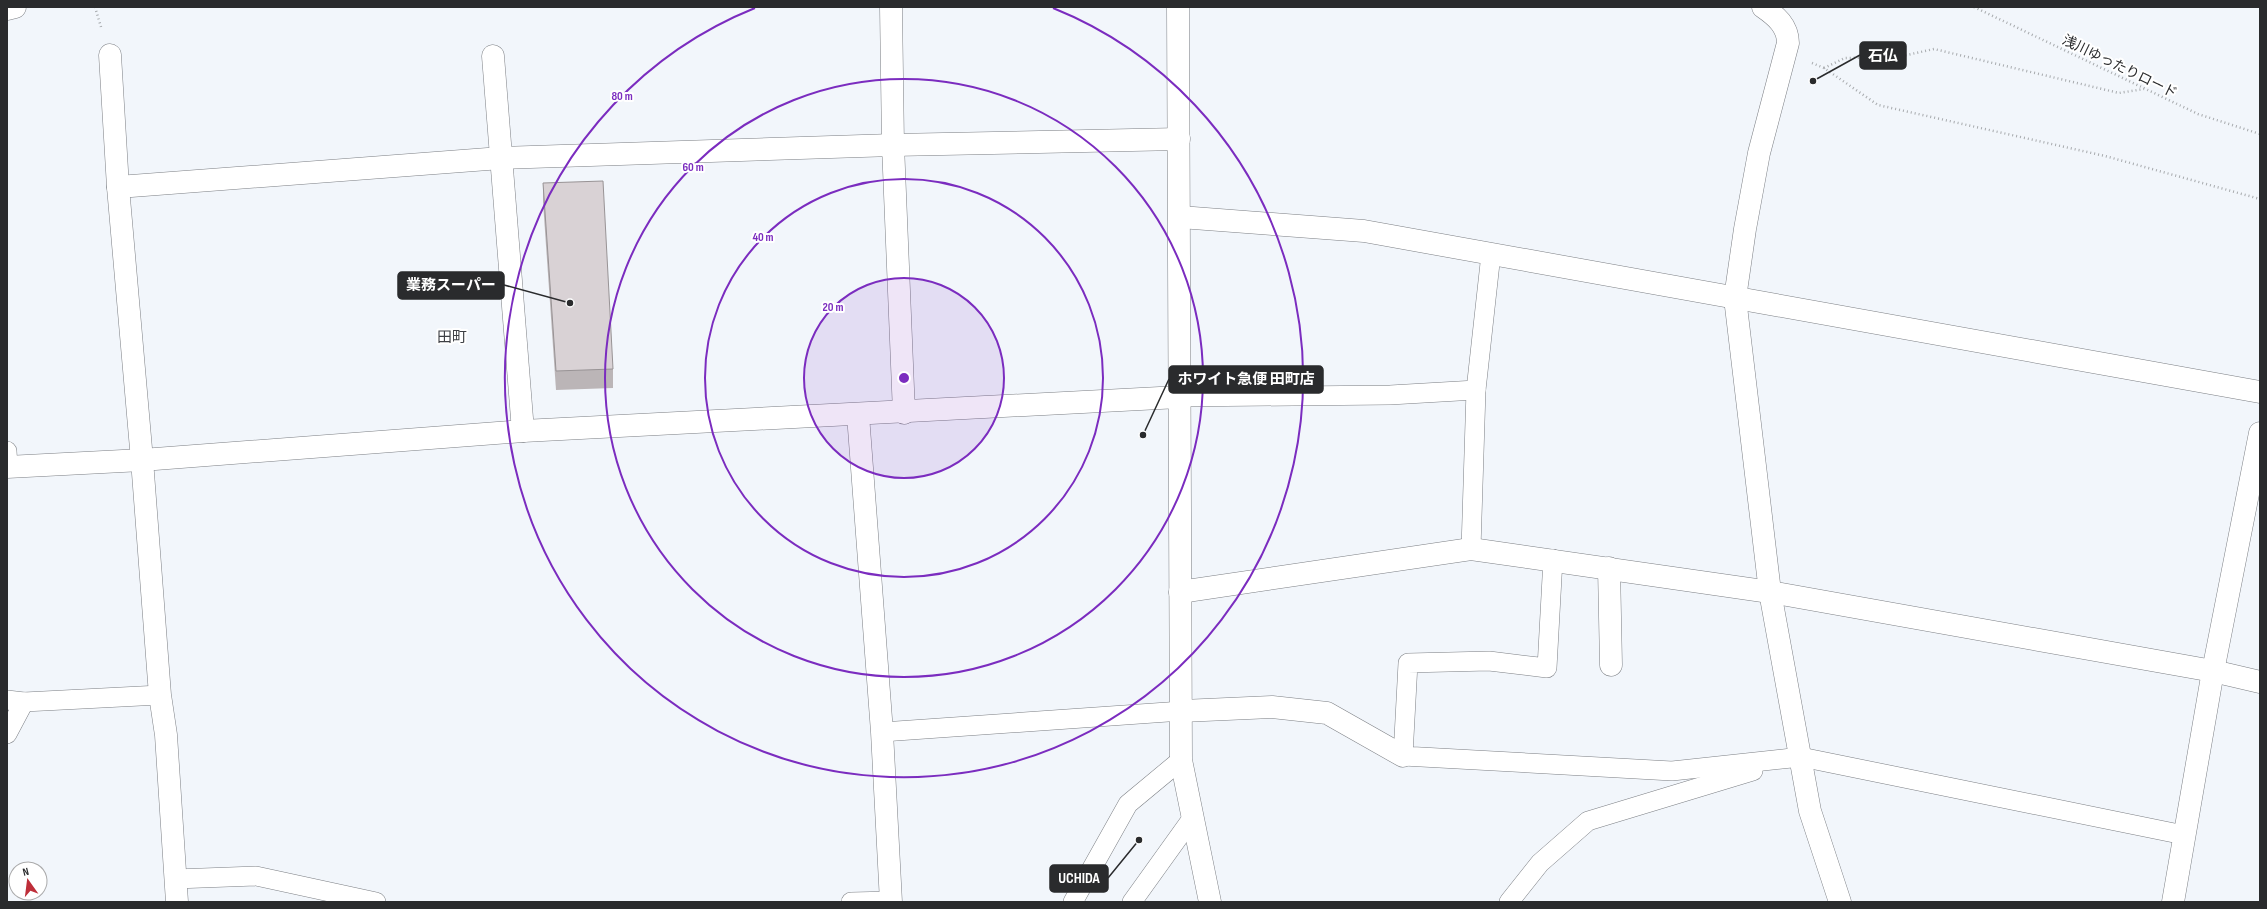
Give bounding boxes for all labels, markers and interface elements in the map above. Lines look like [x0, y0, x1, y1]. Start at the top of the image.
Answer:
street label: 浅川ゆったりロード [2059, 31, 2180, 102]
callout: 石仏 [1860, 42, 1906, 69]
text: 石仏 [1868, 47, 1898, 66]
text: 80 m [611, 89, 633, 104]
text: 60 m [682, 160, 704, 175]
text: 40 m [752, 230, 774, 245]
callout: 業務スーパー [398, 272, 504, 299]
text: 業務スーパー [406, 276, 496, 295]
text: 20 m [823, 300, 843, 315]
district label: 田町 [437, 328, 467, 347]
callout: ホワイト急便 田町店 [1169, 366, 1323, 393]
text: ホワイト急便 田町店 [1177, 370, 1315, 389]
centre of rings [897, 371, 911, 385]
north arrow [8, 861, 48, 901]
text: N [21, 865, 30, 879]
callout: UCHIDA [1050, 865, 1108, 892]
text: UCHIDA [1058, 869, 1101, 888]

